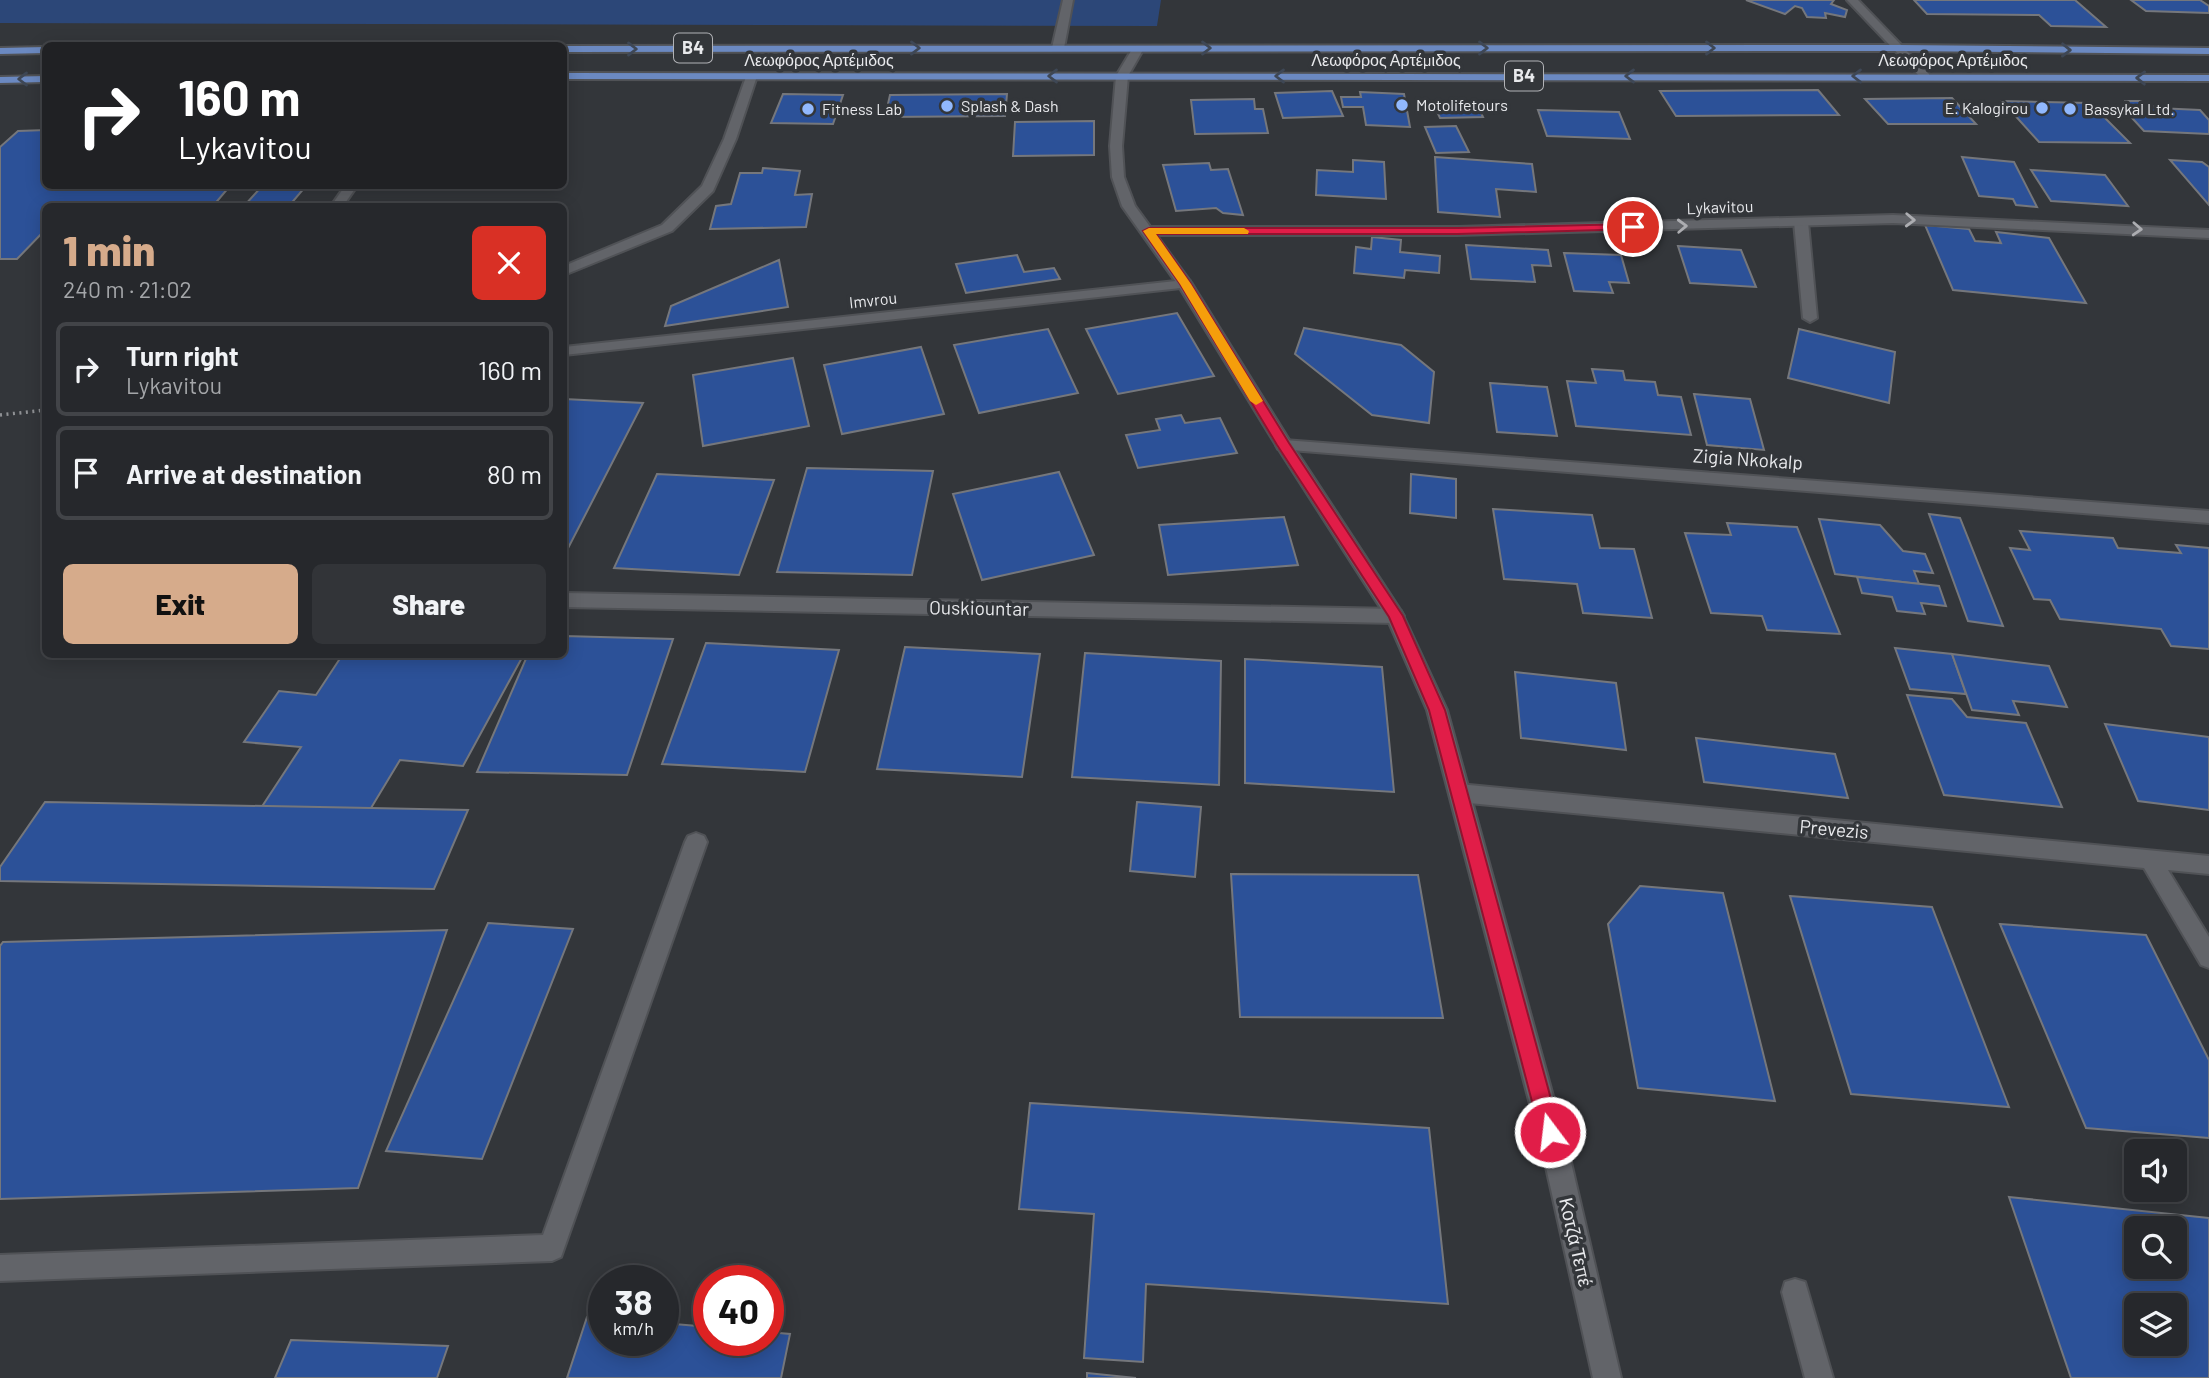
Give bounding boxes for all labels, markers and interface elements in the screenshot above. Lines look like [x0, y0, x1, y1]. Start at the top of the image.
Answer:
road number: B4 [674, 33, 712, 62]
one-way arrow [910, 40, 921, 56]
one-way arrow [1202, 40, 1212, 56]
one-way arrow [1478, 40, 1489, 56]
one-way arrow [1706, 40, 1716, 56]
one-way arrow [627, 41, 637, 57]
one-way arrow [2061, 42, 2072, 57]
street label: Λεωφόρος Αρτέμιδος [744, 50, 894, 69]
street label: Λεωφόρος Αρτέμιδος [1311, 50, 1461, 69]
street label: Λεωφόρος Αρτέμιδος [1878, 50, 2028, 69]
road number: B4 [1505, 62, 1543, 90]
text: 160 m [178, 67, 300, 126]
one-way arrow [1048, 68, 1058, 84]
one-way arrow [1274, 68, 1284, 84]
one-way arrow [1624, 68, 1634, 84]
one-way arrow [1851, 68, 1862, 84]
icon: right [63, 70, 154, 161]
one-way arrow [2135, 70, 2146, 86]
one-way arrow [17, 72, 28, 87]
place label: Motolifetours [1416, 95, 1508, 114]
place label: Splash & Dash [961, 96, 1059, 115]
marker: Motolifetours [1394, 97, 1410, 113]
marker: Splash & Dash [939, 98, 955, 114]
place label: E. Kalogirou [1945, 98, 2028, 117]
place label: Fitness Lab [822, 99, 902, 118]
place label: Bassykal Ltd. [2084, 99, 2175, 118]
marker: E. Kalogirou [2034, 100, 2050, 116]
marker: Fitness Lab [800, 101, 816, 117]
marker: Bassykal Ltd. [2062, 101, 2078, 117]
text: Lykavitou [178, 127, 312, 165]
street label: Lykavitou [1686, 196, 1754, 217]
pin [1603, 197, 1663, 257]
icon: arrive [1614, 208, 1652, 246]
one-way arrow [1904, 212, 1915, 227]
one-way arrow [1677, 218, 1688, 233]
one-way arrow [2132, 221, 2143, 236]
text: 1 min [63, 224, 155, 274]
button: close [472, 226, 546, 300]
text: 240 m · 21:02 [63, 275, 192, 303]
street label: Imvrou [848, 288, 898, 311]
text: Turn right [126, 340, 239, 371]
icon: right [67, 350, 105, 388]
text: 160 m [478, 354, 542, 385]
text: Lykavitou [126, 371, 222, 399]
street label: Zigia Nkokalp [1692, 443, 1804, 474]
icon: arrive [67, 454, 105, 492]
text: Arrive at destination [126, 458, 362, 489]
text: 80 m [487, 458, 542, 489]
button: Exit [63, 564, 298, 644]
button: Share [312, 564, 546, 644]
street label: Ouskiountar [929, 595, 1029, 620]
street label: Prevezis [1799, 814, 1870, 843]
position arrow [1513, 1095, 1587, 1169]
map controls [2124, 1139, 2187, 1356]
button: sound [2124, 1139, 2187, 1202]
street label: Κοτζά Τεπέ [1555, 1195, 1598, 1289]
button: search [2124, 1216, 2187, 1279]
speed limit sign: 40 [693, 1265, 784, 1356]
text: 38 [615, 1280, 652, 1322]
button: layers [2124, 1293, 2187, 1356]
text: km/h [613, 1317, 654, 1339]

